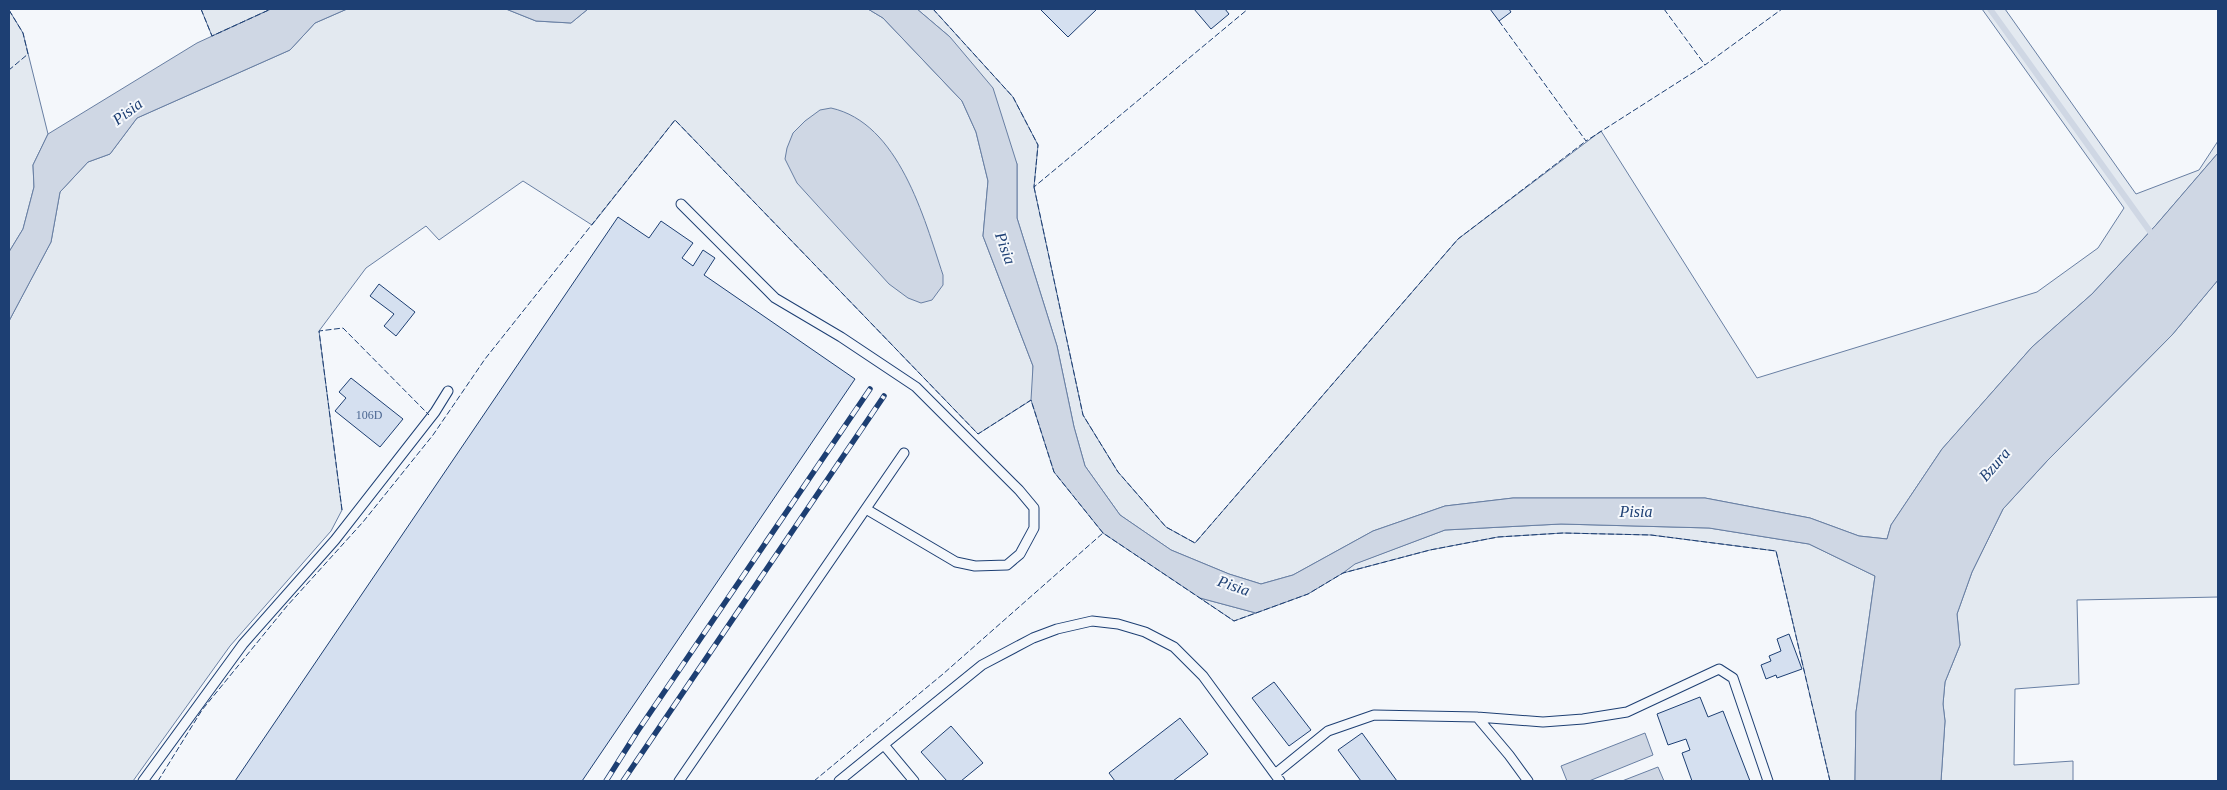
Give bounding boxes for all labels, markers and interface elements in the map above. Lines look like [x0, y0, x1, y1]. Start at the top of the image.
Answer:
water label: Pisia [108, 95, 146, 129]
water label: Pisia [992, 229, 1019, 267]
house number: 106D [356, 408, 383, 422]
water label: Bzura [1975, 444, 2013, 484]
water label: Pisia [1619, 503, 1652, 520]
water label: Pisia [1215, 572, 1252, 599]

